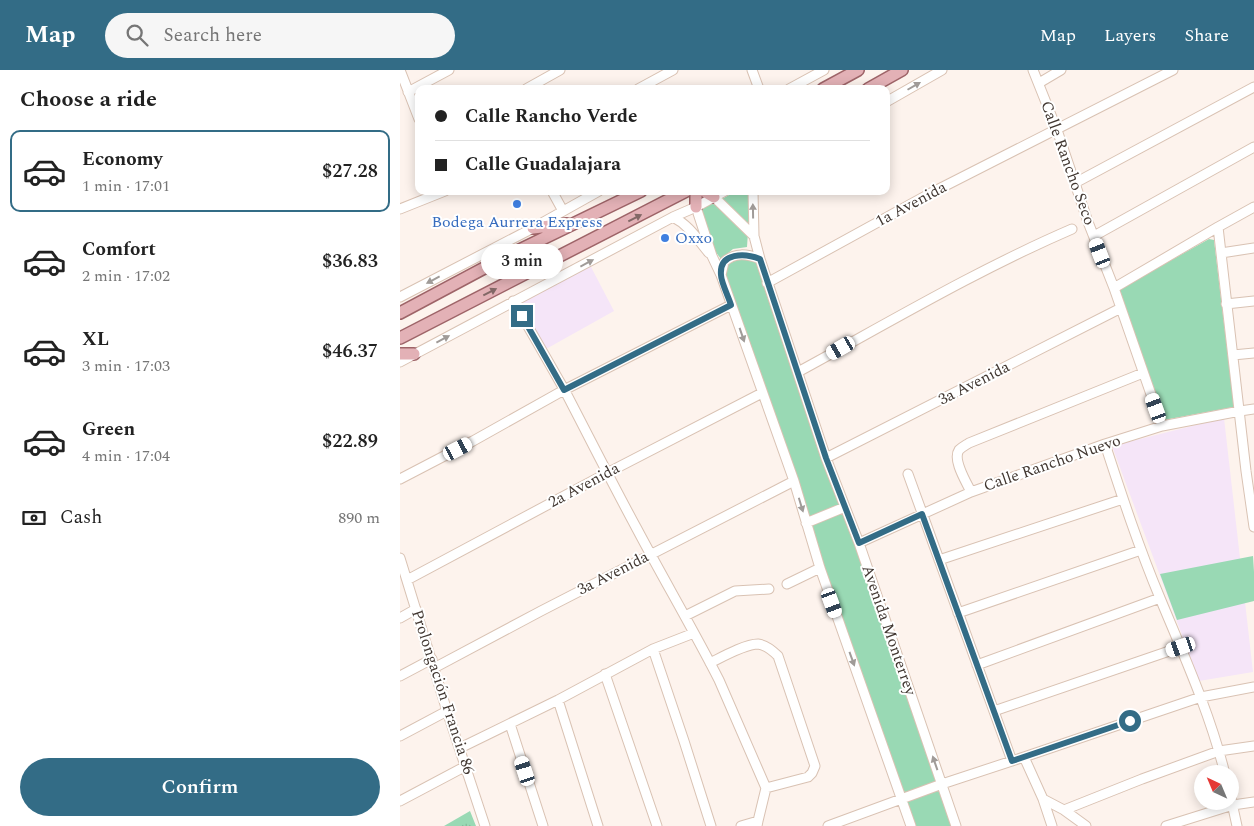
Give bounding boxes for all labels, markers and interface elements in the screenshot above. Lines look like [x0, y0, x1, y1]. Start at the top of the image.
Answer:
search box [105, 13, 455, 58]
text: Map [25, 17, 75, 53]
icon: search [123, 21, 151, 49]
text: Search here [163, 21, 262, 50]
text: Map [1040, 22, 1076, 49]
text: Layers [1104, 22, 1156, 49]
text: Share [1184, 22, 1229, 49]
one-way arrow [907, 82, 922, 90]
text: Choose a ride [20, 83, 157, 116]
street label: Calle Rancho Seco [1034, 97, 1102, 229]
text: Calle Rancho Verde [465, 102, 638, 131]
text: Economy [82, 145, 163, 174]
icon: car [22, 149, 67, 194]
text: Calle Guadalajara [465, 150, 621, 179]
text: $27.28 [322, 157, 378, 186]
text: 1 min · 17:01 [82, 174, 170, 198]
street label: 1a Avenida [871, 175, 951, 233]
marker: Bodega Aurrera Express [511, 198, 523, 210]
one-way arrow [749, 203, 757, 219]
place label: Bodega Aurrera Express [431, 210, 603, 234]
one-way arrow [628, 214, 642, 222]
place label: Oxxo [675, 226, 712, 250]
marker: Oxxo [659, 232, 671, 244]
text: Comfort [82, 235, 156, 264]
car [1087, 236, 1112, 270]
icon: car [22, 239, 67, 284]
callout: 3 min [481, 244, 563, 278]
text: $36.83 [322, 247, 378, 276]
text: 3 min [501, 249, 543, 273]
one-way arrow [579, 259, 594, 267]
text: 2 min · 17:02 [82, 264, 170, 288]
one-way arrow [425, 276, 440, 284]
one-way arrow [483, 287, 497, 296]
route end [511, 305, 533, 327]
text: XL [82, 325, 109, 354]
one-way arrow [738, 328, 746, 343]
icon: car [22, 329, 67, 374]
car [824, 334, 857, 362]
one-way arrow [436, 335, 450, 343]
text: $46.37 [322, 337, 378, 366]
text: 3 min · 17:03 [82, 354, 170, 378]
street label: 3a Avenida [934, 355, 1014, 411]
car [1143, 391, 1168, 425]
text: Green [82, 415, 135, 444]
icon: car [22, 419, 67, 464]
text: $22.89 [322, 427, 378, 456]
street label: Calle Rancho Nuevo [980, 428, 1124, 498]
car [441, 436, 474, 462]
text: 4 min · 17:04 [82, 444, 170, 468]
street label: 2a Avenida [544, 456, 624, 514]
one-way arrow [797, 497, 805, 512]
text: Cash [60, 503, 102, 532]
icon: cash [20, 504, 48, 532]
text: 890 m [338, 506, 380, 530]
street label: 3a Avenida [573, 545, 653, 601]
street label: Avenida Monterrey [855, 562, 923, 700]
car [819, 586, 844, 620]
street label: Prolongación Francia 86 [405, 606, 481, 778]
car [1164, 635, 1197, 659]
one-way arrow [848, 652, 856, 667]
route start [1119, 710, 1141, 732]
car [513, 754, 536, 788]
one-way arrow [931, 755, 939, 770]
button: Confirm [20, 758, 380, 816]
north arrow [1194, 765, 1239, 810]
map controls [1194, 765, 1239, 810]

